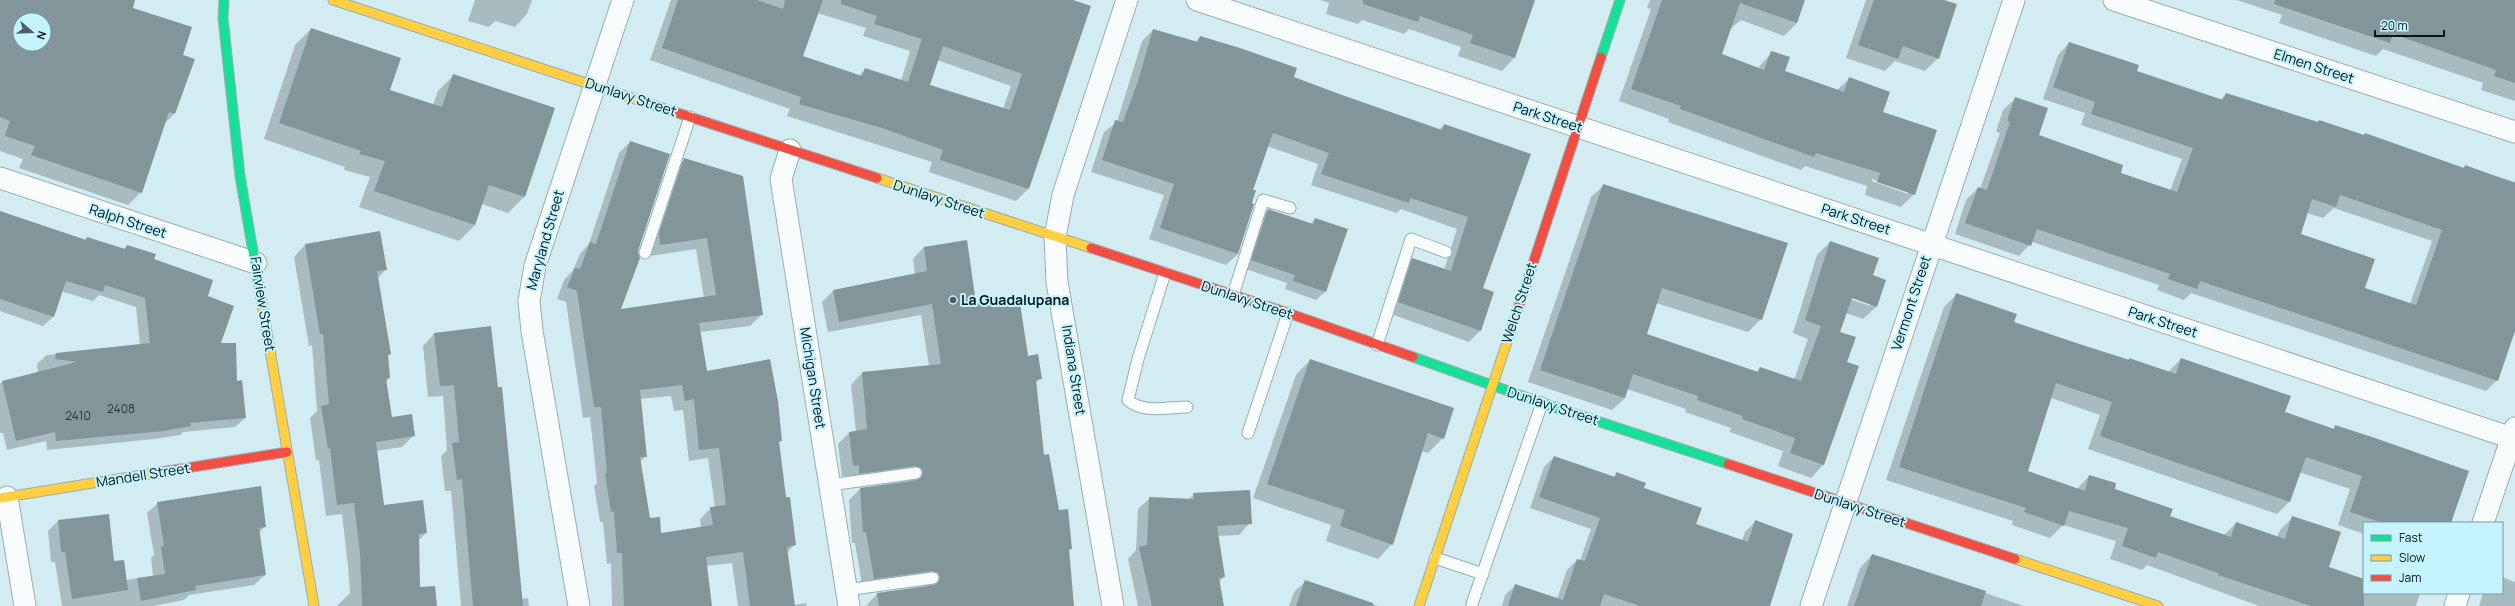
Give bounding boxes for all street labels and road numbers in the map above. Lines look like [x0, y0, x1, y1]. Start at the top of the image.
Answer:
street label: Elmen Street [2272, 44, 2357, 88]
street label: Dunlavy Street [583, 73, 680, 120]
street label: Park Street [1511, 96, 1586, 137]
street label: Dunlavy Street [891, 175, 988, 222]
street label: Maryland Street [521, 187, 568, 292]
street label: Park Street [1819, 198, 1894, 239]
street label: Ralph Street [87, 199, 170, 242]
street label: Vermont Street [1886, 253, 1935, 353]
street label: Fairview Street [247, 255, 280, 353]
street label: Welch Street [1497, 260, 1541, 346]
street label: Dunlavy Street [1199, 276, 1296, 323]
street label: Park Street [2126, 301, 2201, 342]
street label: Indiana Street [1058, 324, 1091, 417]
street label: Michigan Street [796, 326, 831, 430]
street label: Dunlavy Street [1505, 382, 1602, 429]
street label: Mandell Street [95, 458, 192, 491]
street label: Dunlavy Street [1812, 484, 1909, 531]

